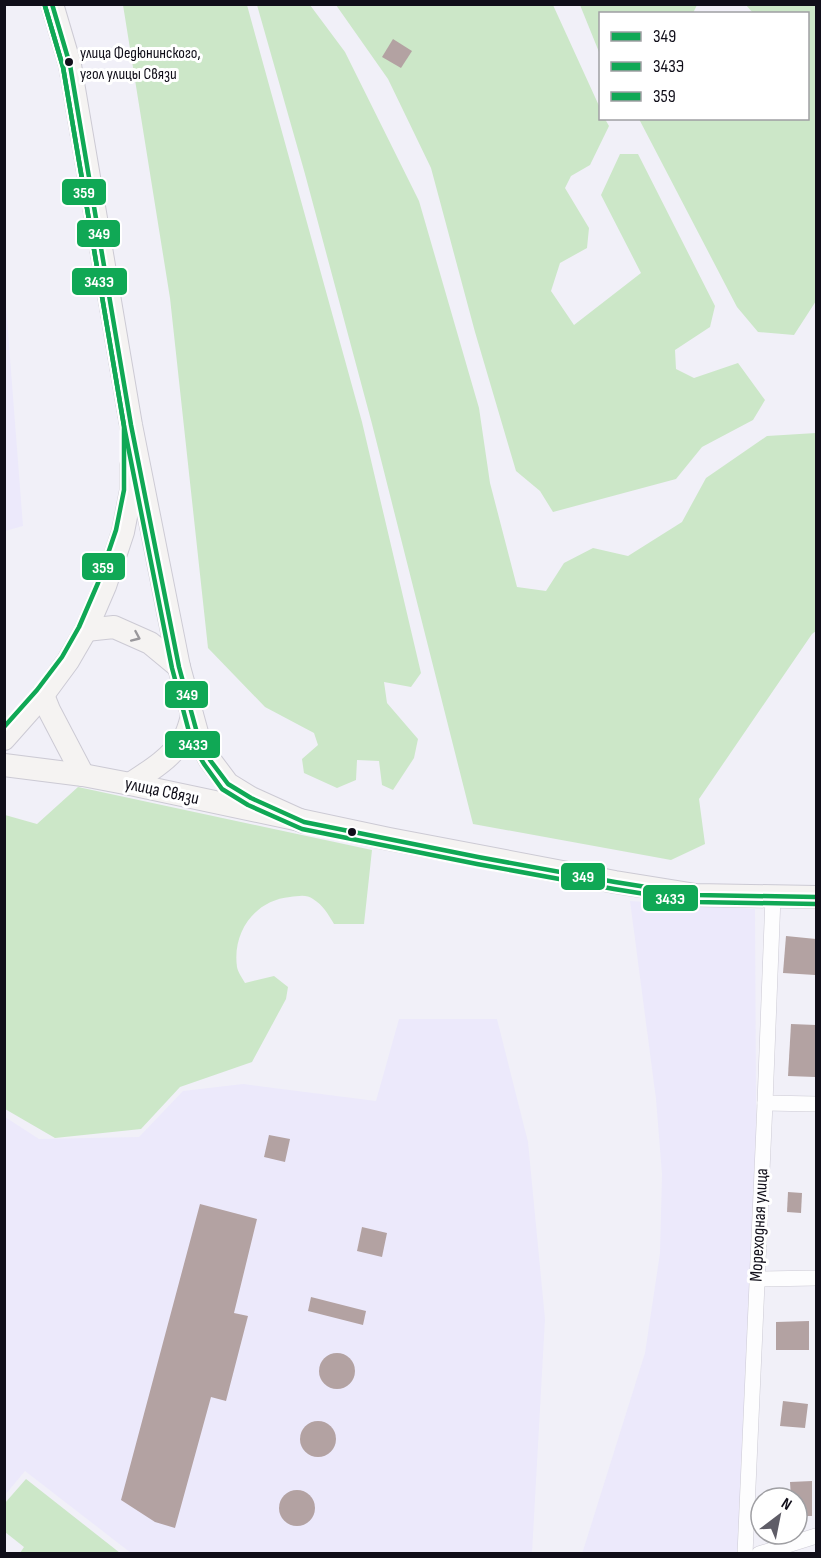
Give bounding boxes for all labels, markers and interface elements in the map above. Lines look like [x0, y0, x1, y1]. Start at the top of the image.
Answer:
legend [599, 12, 809, 120]
text: 349 [653, 26, 676, 47]
place label: улица Федюнинского, угол улицы Связи [80, 44, 201, 84]
marker: улица Федюнинского, угол улицы Связи [63, 56, 75, 68]
text: 343Э [653, 56, 684, 77]
text: 359 [653, 86, 676, 107]
line badge: 359 [61, 178, 107, 206]
text: 359 [73, 184, 95, 203]
line badge: 349 [76, 219, 121, 248]
text: 349 [88, 225, 110, 244]
line badge: 343Э [71, 267, 128, 296]
text: 343Э [84, 273, 114, 292]
line badge: 359 [81, 552, 126, 581]
text: 359 [92, 559, 114, 578]
one-way arrow [130, 629, 141, 641]
line badge: 349 [164, 680, 209, 709]
text: 349 [176, 686, 198, 705]
line badge: 343Э [164, 730, 221, 759]
text: 343Э [178, 736, 208, 755]
street label: улица Связи [123, 773, 201, 809]
unlabelled marker [346, 826, 358, 838]
line badge: 349 [560, 862, 606, 891]
text: 349 [572, 868, 594, 887]
line badge: 343Э [642, 884, 699, 912]
text: 343Э [655, 890, 685, 909]
street label: Мореходная улица [746, 1168, 772, 1282]
north arrow [749, 1486, 809, 1546]
text: N [777, 1494, 795, 1515]

